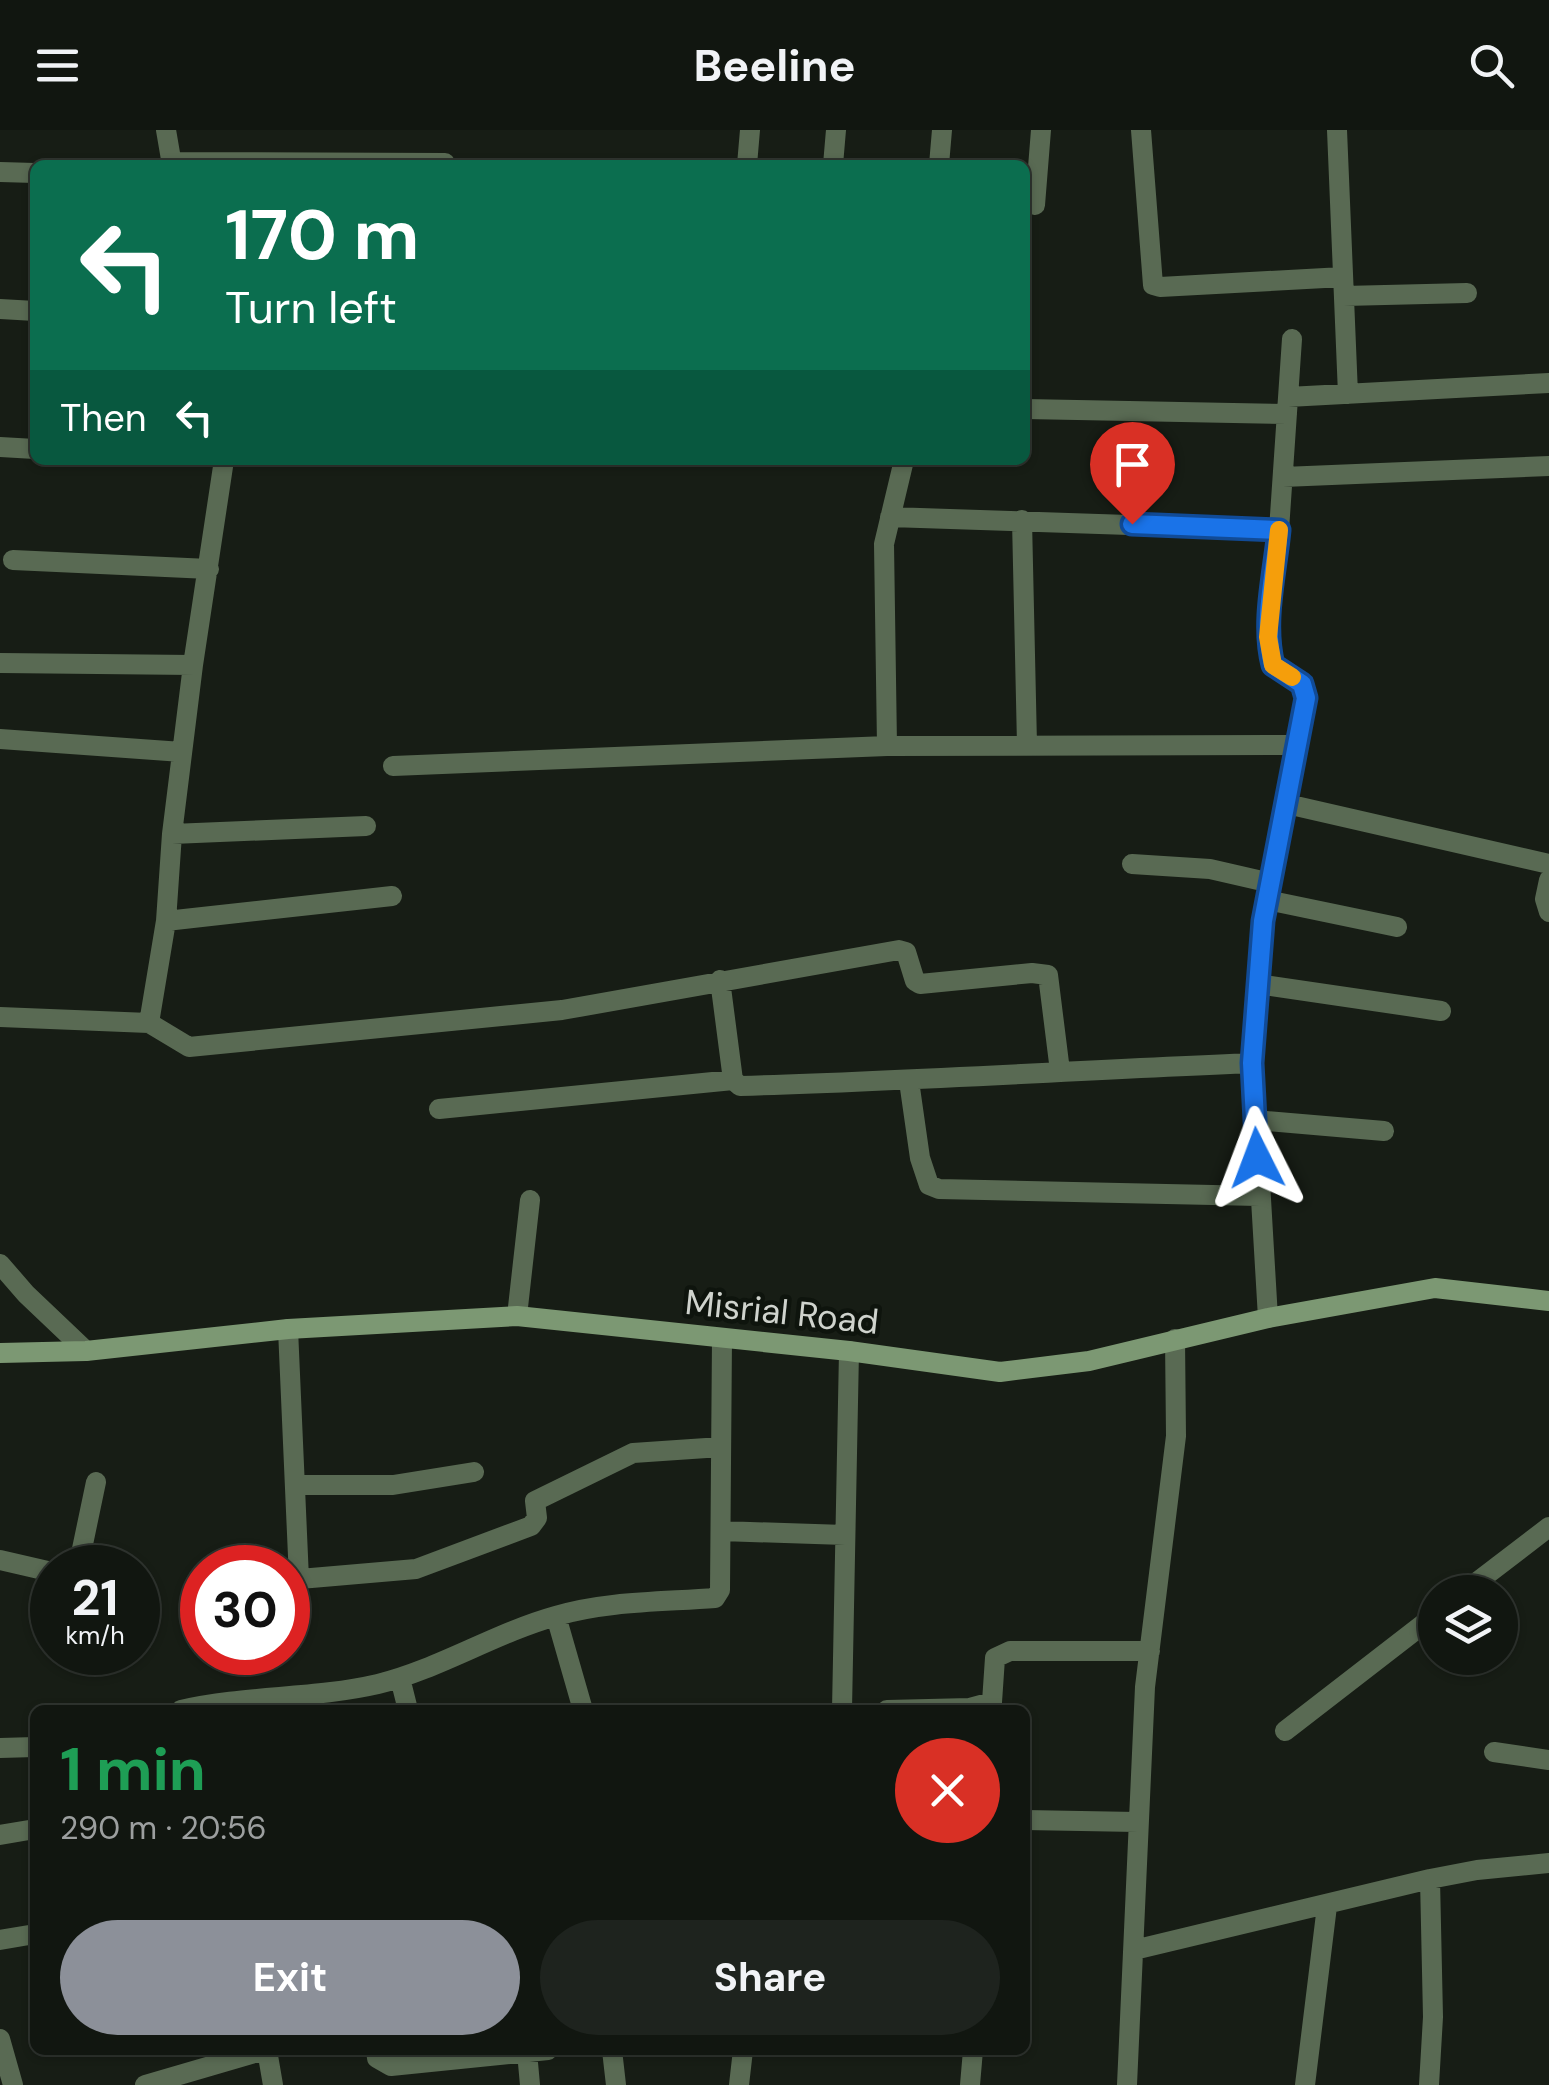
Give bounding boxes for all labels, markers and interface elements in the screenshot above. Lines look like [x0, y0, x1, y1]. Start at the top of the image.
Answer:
text: Beeline [693, 36, 856, 95]
icon: menu [30, 38, 85, 93]
icon: search [1464, 38, 1519, 93]
text: 170 m [225, 190, 419, 281]
icon: left [60, 200, 190, 330]
text: Turn left [225, 278, 397, 337]
icon: left [167, 390, 222, 445]
text: Then [60, 393, 147, 443]
pin [1090, 422, 1175, 525]
icon: arrive [1105, 437, 1160, 492]
position arrow [1205, 1106, 1309, 1210]
street label: Misrial Road [683, 1279, 881, 1345]
speed limit sign: 30 [180, 1545, 310, 1675]
text: 21 [71, 1565, 119, 1631]
map controls [1418, 1575, 1518, 1675]
button: layers [1418, 1575, 1518, 1675]
text: km/h [65, 1619, 125, 1652]
text: 1 min [60, 1730, 206, 1809]
button: close [895, 1738, 1000, 1843]
text: 290 m · 20:56 [60, 1807, 267, 1849]
button: Exit [60, 1920, 520, 2035]
button: Share [540, 1920, 1000, 2035]

